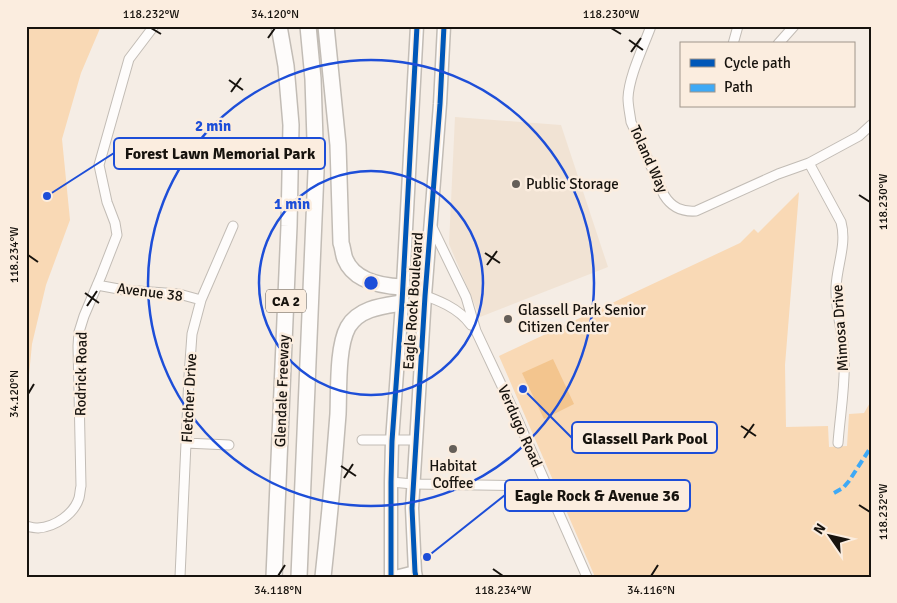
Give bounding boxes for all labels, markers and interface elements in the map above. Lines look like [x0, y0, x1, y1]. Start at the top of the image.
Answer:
text: 118.232°W [123, 7, 179, 22]
text: 34.120°N [251, 7, 299, 22]
text: 118.230°W [583, 7, 639, 22]
legend [680, 42, 854, 108]
text: Cycle path [724, 54, 791, 72]
text: Path [724, 78, 753, 96]
text: 2 min [195, 117, 231, 135]
street label: Toland Way [626, 122, 672, 196]
callout: Forest Lawn Memorial Park [114, 138, 325, 169]
text: Forest Lawn Memorial Park [125, 144, 316, 164]
text: 118.230°W [876, 174, 891, 230]
place label: Public Storage [526, 175, 619, 193]
marker: Public Storage [510, 178, 522, 190]
text: 1 min [274, 195, 310, 213]
text: 118.234°W [7, 227, 22, 283]
street label: Eagle Rock Boulevard [399, 232, 427, 370]
centre of rings [362, 274, 380, 292]
street label: Avenue 38 [116, 279, 184, 305]
street label: Mimosa Drive [828, 284, 852, 372]
road number: CA 2 [266, 290, 306, 312]
place label: Glassell Park Senior Citizen Center [518, 301, 646, 336]
marker: Glassell Park Senior Citizen Center [502, 313, 514, 325]
street label: Rodrick Road [71, 332, 91, 416]
street label: Glendale Freeway [271, 334, 293, 448]
street label: Fletcher Drive [178, 353, 200, 443]
text: 34.120°N [7, 370, 22, 418]
street label: Verdugo Road [494, 382, 546, 470]
callout: Glassell Park Pool [572, 422, 717, 453]
text: Glassell Park Pool [582, 429, 708, 449]
marker: Habitat Coffee [447, 443, 459, 455]
place label: Habitat Coffee [429, 457, 477, 492]
callout: Eagle Rock & Avenue 36 [505, 480, 690, 511]
text: 118.232°W [876, 484, 891, 540]
text: Eagle Rock & Avenue 36 [514, 486, 680, 506]
north arrow [804, 510, 854, 560]
text: N [810, 520, 829, 538]
text: 34.118°N [254, 583, 302, 598]
text: 118.234°W [475, 583, 531, 598]
text: 34.116°N [627, 583, 675, 598]

